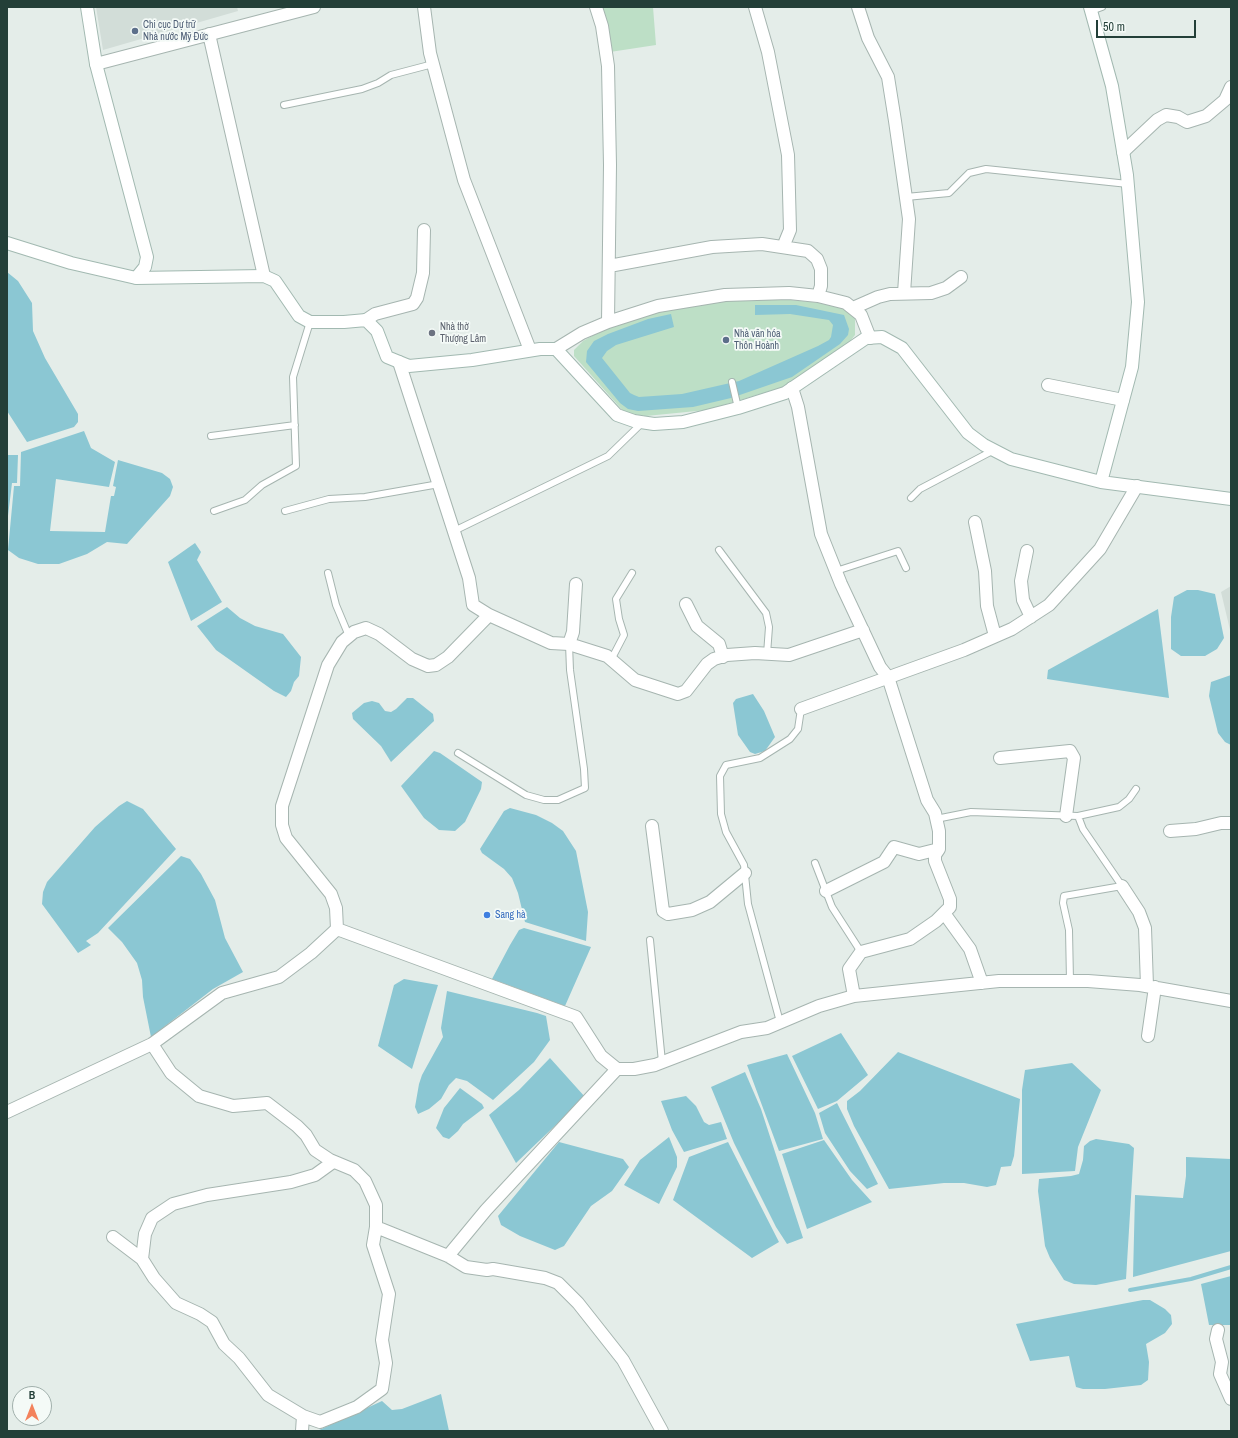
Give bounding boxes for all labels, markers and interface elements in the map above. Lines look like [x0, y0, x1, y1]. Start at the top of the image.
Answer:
scale bar [1098, 12, 1198, 38]
place label: Chi cục Dự trữ Nhà nước Mỹ Đức [143, 19, 208, 42]
text: 50 m [1103, 19, 1125, 35]
marker: Chi cục Dự trữ Nhà nước Mỹ Đức [130, 26, 140, 36]
place label: Nhà thờ Thượng Lâm [440, 321, 486, 344]
marker: Nhà thờ Thượng Lâm [427, 328, 437, 338]
place label: Nhà văn hóa Thôn Hoành [734, 328, 780, 352]
marker: Nhà văn hóa Thôn Hoành [721, 335, 731, 345]
place label: Sang hà [495, 909, 526, 921]
marker: Sang hà [482, 910, 492, 920]
north arrow [12, 1386, 52, 1426]
text: B [29, 1388, 35, 1402]

